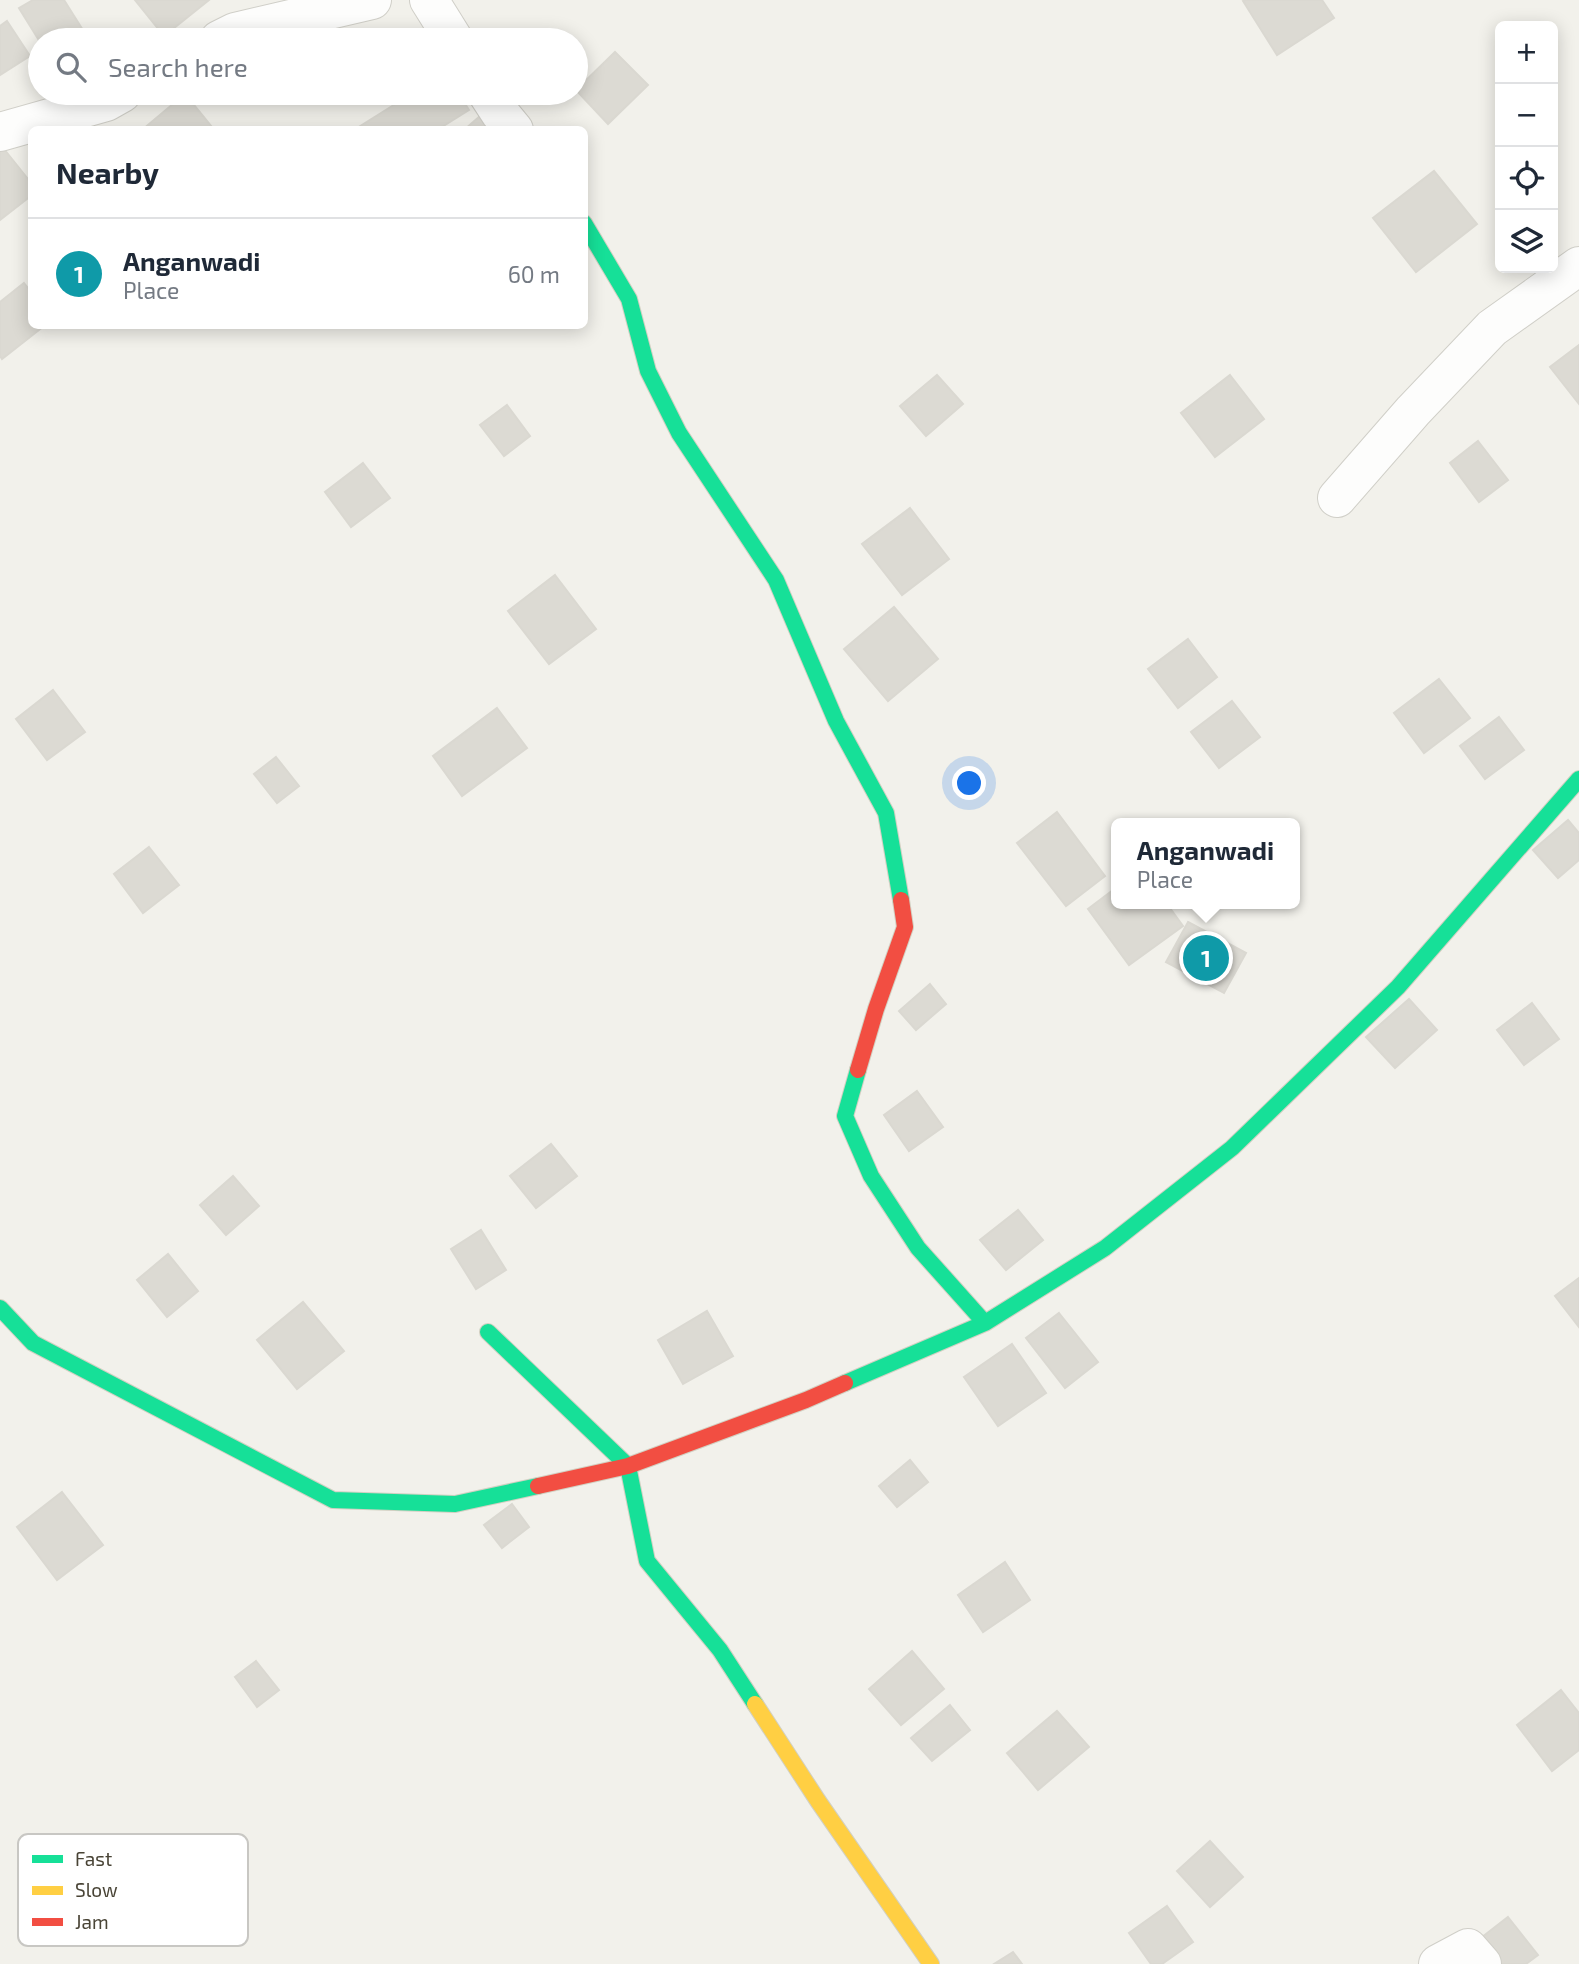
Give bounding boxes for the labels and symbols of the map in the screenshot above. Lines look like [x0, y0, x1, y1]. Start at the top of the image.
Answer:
your location [952, 766, 986, 800]
pin: 1 [1183, 932, 1229, 984]
legend [18, 1834, 248, 1946]
text: Fast [75, 1847, 112, 1870]
text: Slow [75, 1878, 118, 1901]
text: Jam [75, 1910, 109, 1933]

